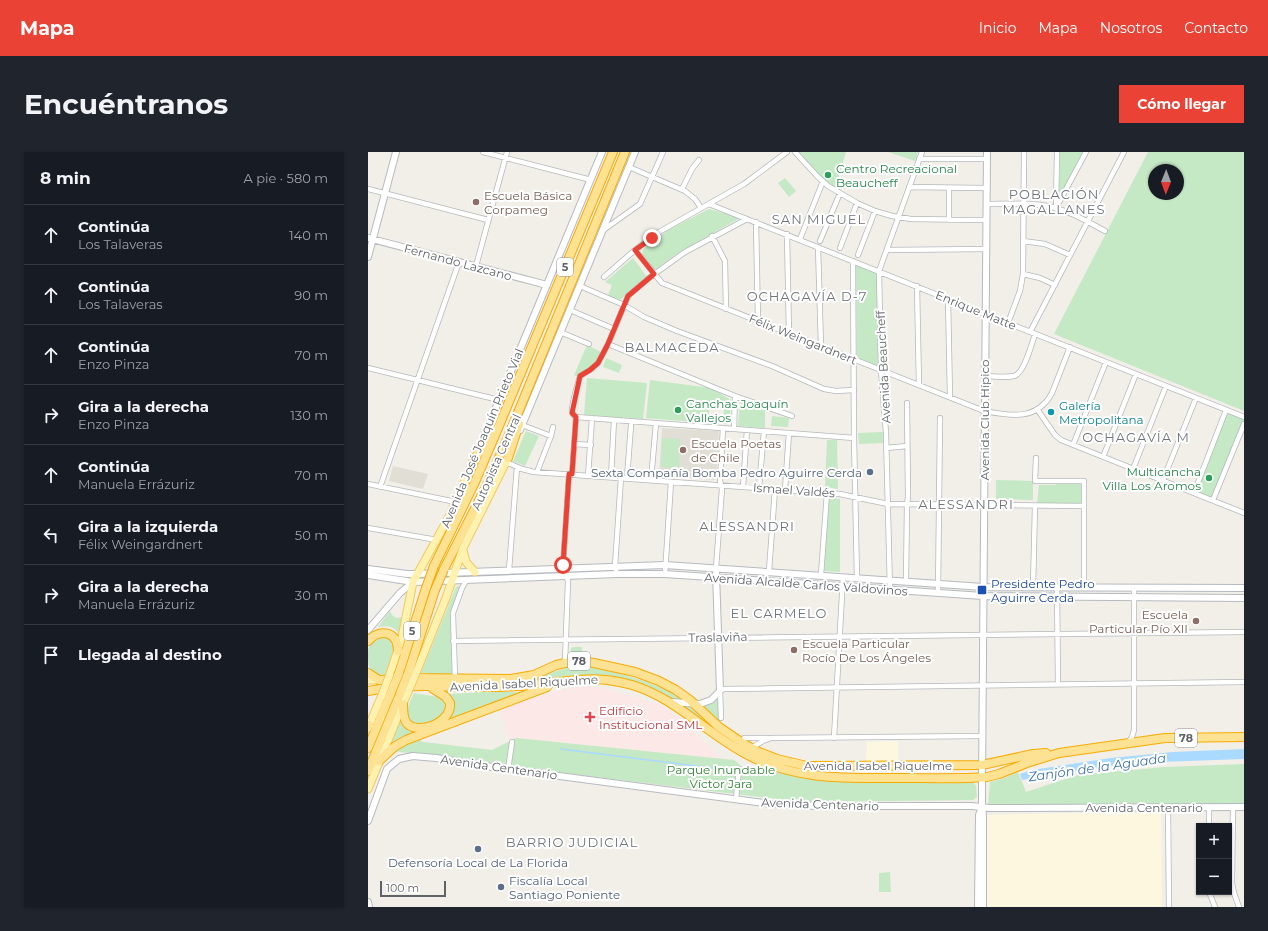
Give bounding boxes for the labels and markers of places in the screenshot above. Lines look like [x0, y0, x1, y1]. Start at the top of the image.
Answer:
place label: Centro Recreacional Beaucheff [836, 161, 957, 190]
marker: Centro Recreacional Beaucheff [823, 170, 833, 180]
place label: Escuela Básica Corpameg [484, 188, 572, 217]
marker: Escuela Básica Corpameg [471, 197, 481, 207]
place label: Canchas Joaquín Vallejos [686, 396, 789, 425]
place label: Galería Metropolitana [1059, 398, 1144, 427]
marker: Canchas Joaquín Vallejos [673, 405, 683, 415]
marker: Galería Metropolitana [1046, 407, 1056, 417]
place label: Escuela Poetas de Chile [691, 436, 781, 465]
marker: Escuela Poetas de Chile [678, 445, 688, 455]
place label: Multicancha Villa Los Aromos [1103, 464, 1201, 493]
place label: Sexta Compañía Bomba Pedro Aguirre Cerda [591, 465, 862, 480]
marker: Sexta Compañía Bomba Pedro Aguirre Cerda [865, 467, 875, 477]
marker: Multicancha Villa Los Aromos [1204, 473, 1214, 483]
place label: Presidente Pedro Aguirre Cerda [991, 576, 1095, 605]
marker: Presidente Pedro Aguirre Cerda [976, 584, 988, 596]
place label: Escuela Particular Pío XII [1089, 607, 1188, 636]
marker: Escuela Particular Pío XII [1191, 616, 1201, 626]
place label: Escuela Particular Rocío De Los Ángeles [802, 636, 931, 665]
marker: Escuela Particular Rocío De Los Ángeles [789, 645, 799, 655]
place label: Edificio Institucional SML [599, 703, 702, 732]
marker: Edificio Institucional SML [584, 711, 596, 723]
marker: Defensoría Local de La Florida [473, 844, 483, 854]
place label: Defensoría Local de La Florida [388, 855, 568, 870]
place label: Fiscalía Local Santiago Poniente [509, 873, 620, 902]
marker: Fiscalía Local Santiago Poniente [496, 882, 506, 892]

